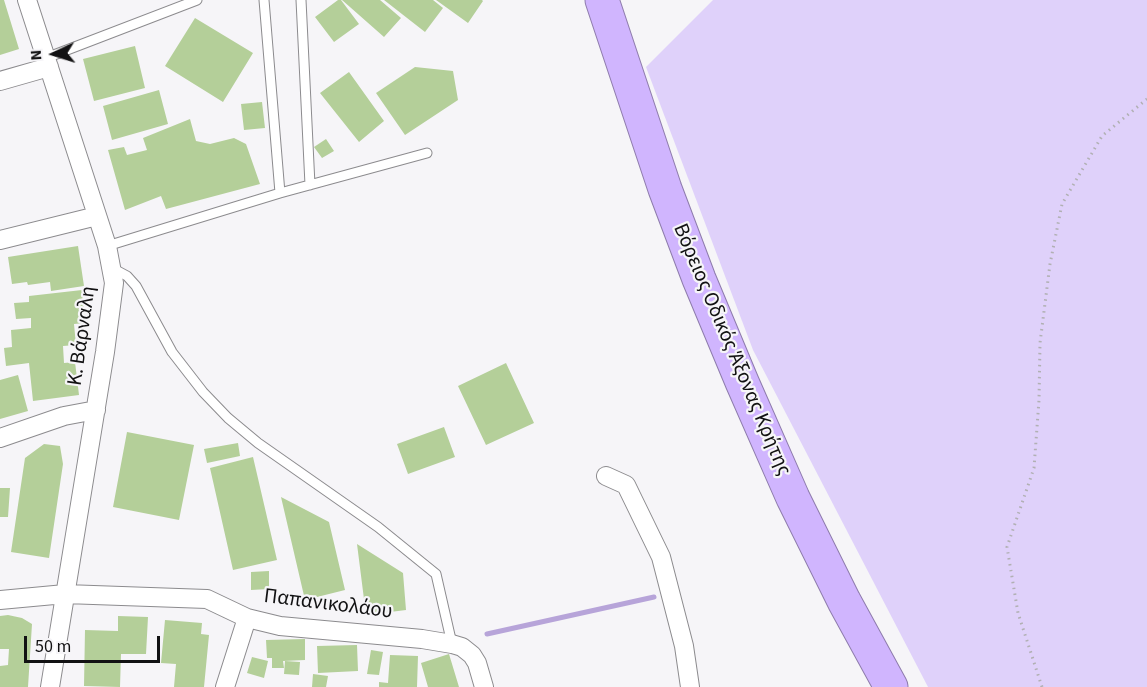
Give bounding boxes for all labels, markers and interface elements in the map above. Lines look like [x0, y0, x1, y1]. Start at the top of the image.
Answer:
north arrow [24, 24, 84, 84]
text: N [25, 49, 47, 61]
street label: Βόρειος Οδικός Άξονας Κρήτης [666, 220, 796, 480]
street label: Κ. Βάρναλη [64, 285, 102, 387]
street label: Παπανικολάου [262, 585, 394, 625]
scale bar [27, 624, 164, 662]
text: 50 m [35, 634, 71, 659]

